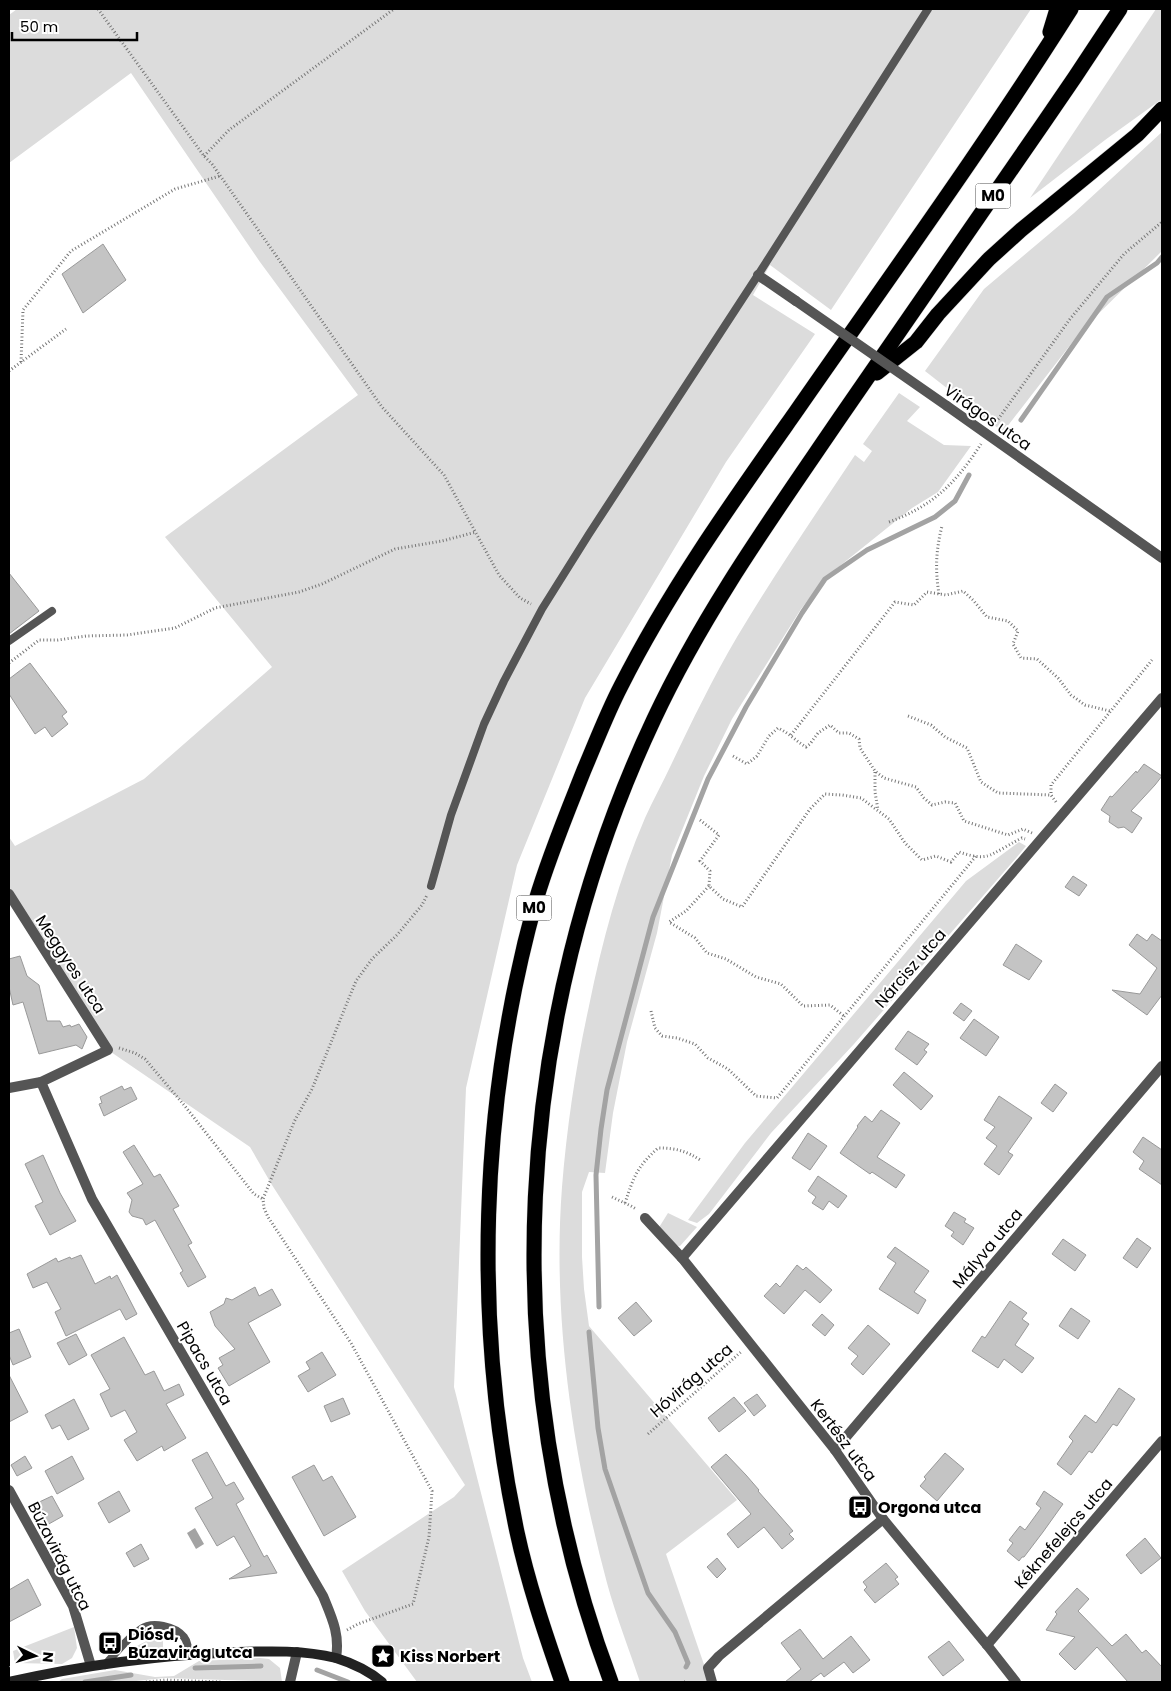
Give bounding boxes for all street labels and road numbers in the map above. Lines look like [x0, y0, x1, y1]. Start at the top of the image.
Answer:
road number: M0 [976, 184, 1010, 208]
street label: Virágos utca [939, 379, 1036, 456]
road number: M0 [516, 896, 552, 920]
street label: Meggyes utca [30, 910, 111, 1018]
street label: Nárcisz utca [869, 924, 951, 1013]
street label: Mályva utca [947, 1203, 1028, 1293]
street label: Pipacs utca [171, 1317, 238, 1410]
street label: Hóvirág utca [645, 1338, 738, 1423]
street label: Kertész utca [805, 1394, 882, 1486]
street label: Kéknefelejcs utca [1009, 1473, 1118, 1594]
street label: Búzavirág utca [22, 1498, 97, 1615]

